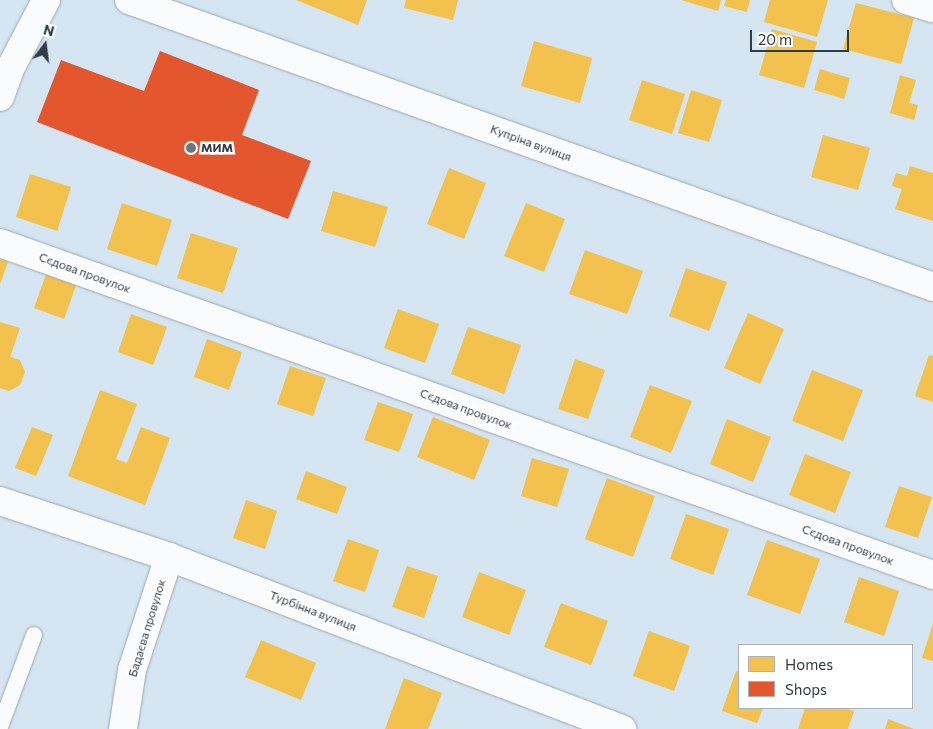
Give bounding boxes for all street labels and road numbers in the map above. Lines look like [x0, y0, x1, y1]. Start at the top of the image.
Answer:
street label: Купріна вулиця [488, 122, 574, 164]
street label: Сєдова провулок [37, 250, 133, 296]
street label: Сєдова провулок [418, 386, 514, 432]
street label: Сєдова провулок [800, 522, 896, 568]
street label: Бадаєва провулок [125, 577, 169, 679]
street label: Турбінна вулиця [268, 588, 358, 634]

